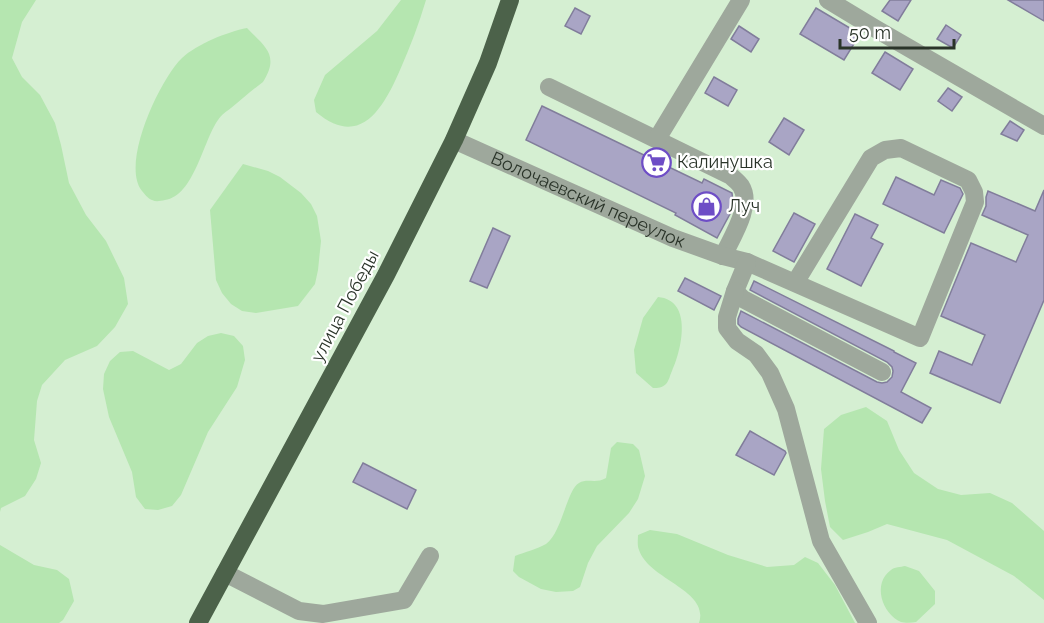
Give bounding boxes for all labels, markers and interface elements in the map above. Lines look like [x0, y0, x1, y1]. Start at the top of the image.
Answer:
scale bar [840, 12, 954, 50]
text: 50 m [849, 22, 891, 43]
supermarket icon: Калинушка [640, 146, 672, 178]
street label: Волочаевский переулок [488, 147, 688, 252]
place label: Калинушка [677, 151, 773, 172]
shop icon: Луч [691, 190, 723, 222]
place label: Луч [728, 195, 760, 216]
street label: улица Победы [306, 246, 383, 365]

